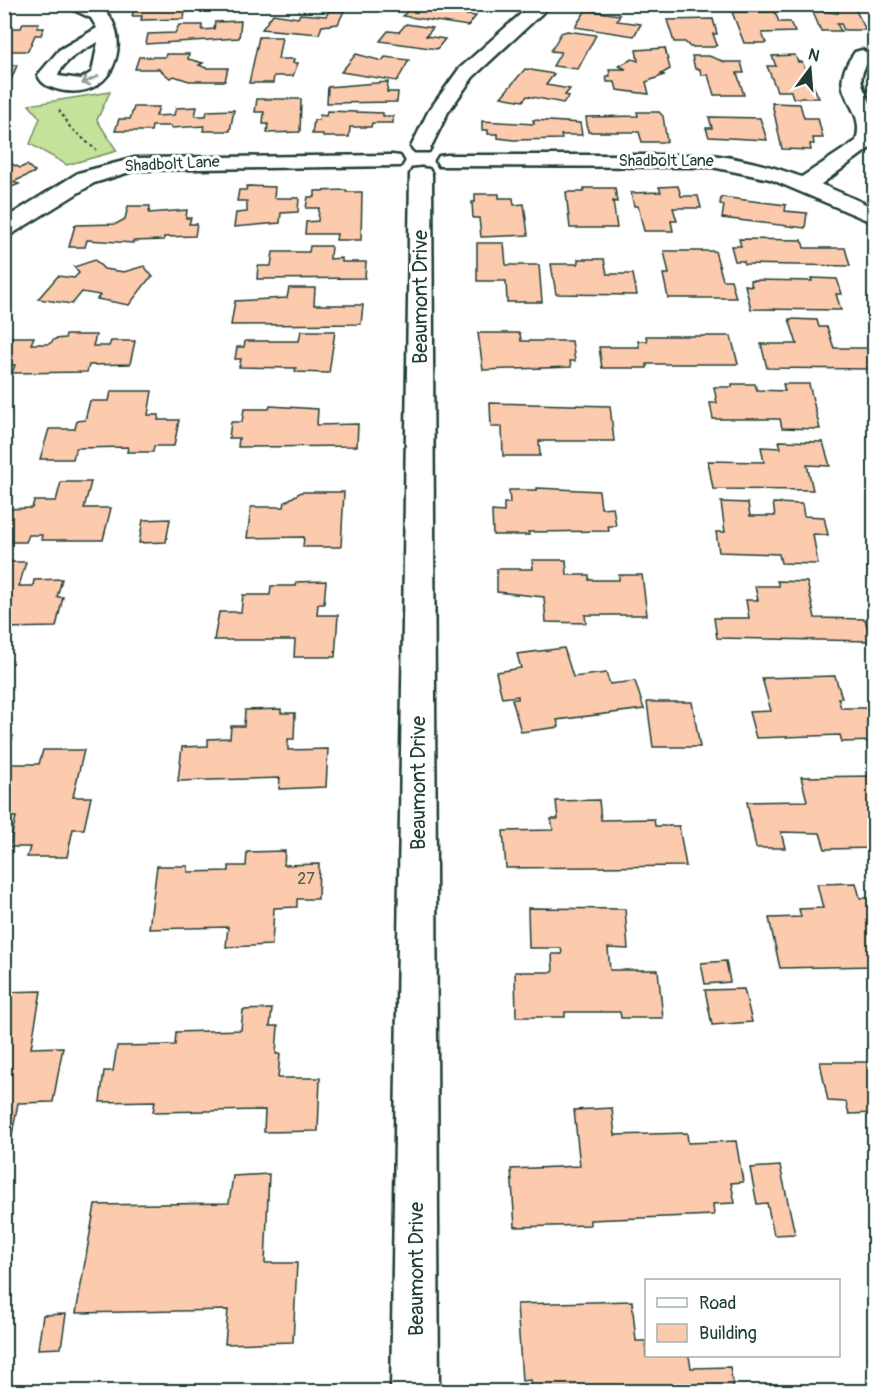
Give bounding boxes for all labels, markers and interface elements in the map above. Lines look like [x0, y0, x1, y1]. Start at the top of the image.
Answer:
north arrow [780, 39, 840, 99]
text: N [806, 44, 822, 67]
one-way arrow [81, 75, 99, 87]
street label: Shadbolt Lane [618, 151, 714, 171]
street label: Shadbolt Lane [124, 152, 220, 176]
street label: Beaumont Drive [408, 230, 433, 364]
street label: Beaumont Drive [406, 716, 431, 850]
house number: 27 [297, 869, 315, 889]
street label: Beaumont Drive [404, 1202, 429, 1336]
legend [645, 1279, 840, 1357]
text: Road [699, 1292, 736, 1315]
text: Building [699, 1322, 757, 1345]

